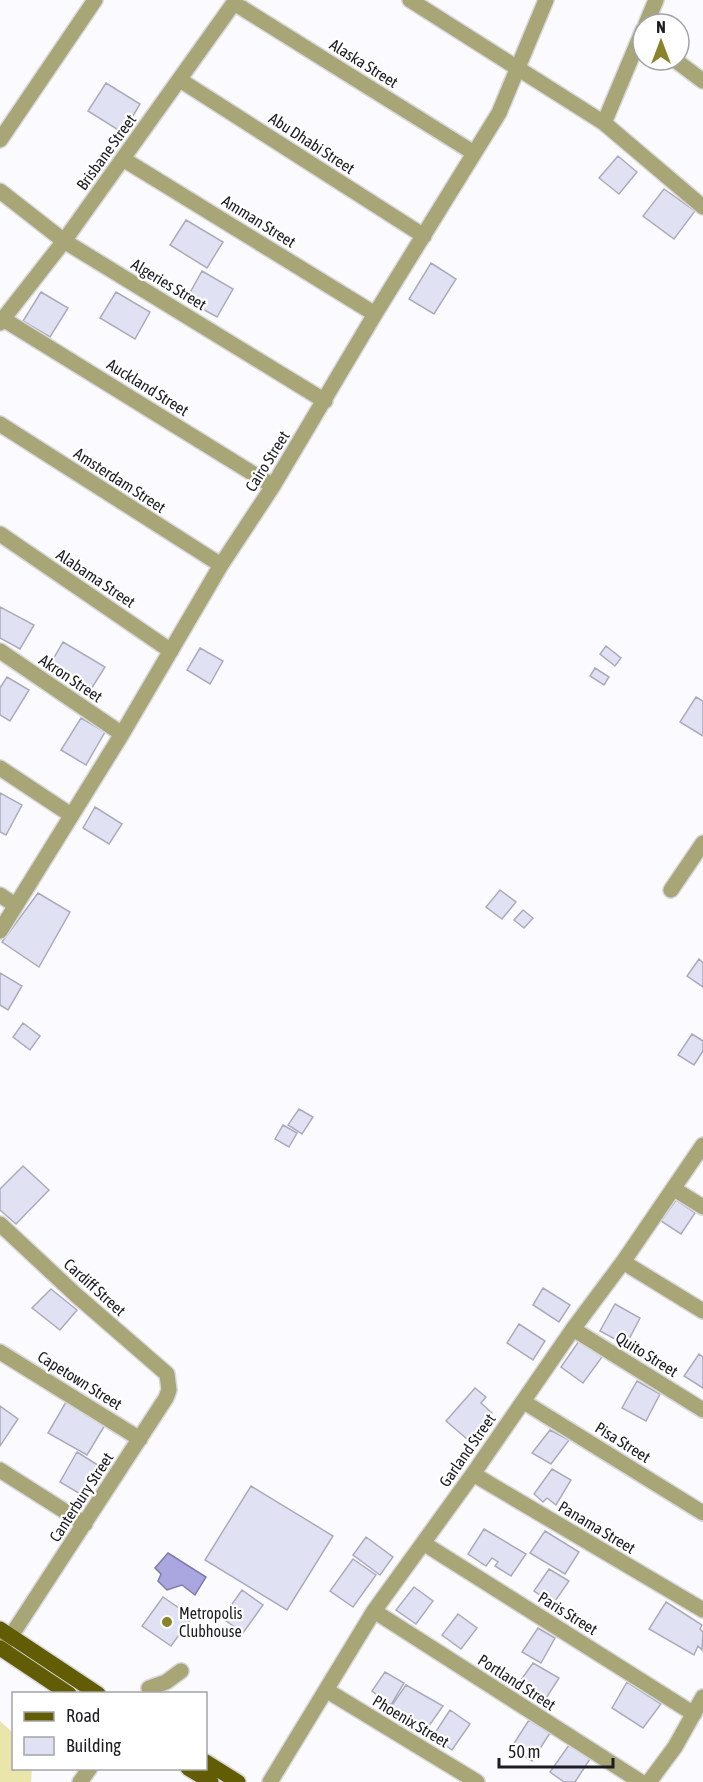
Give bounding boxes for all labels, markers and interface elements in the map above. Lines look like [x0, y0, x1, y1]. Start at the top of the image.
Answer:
north arrow [631, 12, 691, 72]
text: N [656, 18, 666, 36]
street label: Alaska Street [327, 35, 402, 91]
street label: Abu Dhabi Street [266, 109, 358, 177]
street label: Brisbane Street [73, 110, 140, 193]
street label: Amman Street [219, 191, 299, 251]
street label: Algeries Street [128, 255, 210, 314]
street label: Auckland Street [104, 355, 192, 419]
street label: Cairo Street [241, 427, 293, 495]
street label: Amsterdam Street [71, 444, 169, 516]
street label: Alabama Street [53, 545, 139, 611]
street label: Akron Street [36, 650, 106, 706]
street label: Cardiff Street [61, 1255, 130, 1320]
street label: Quito Street [613, 1328, 682, 1380]
street label: Capetown Street [34, 1347, 126, 1414]
street label: Garland Street [435, 1410, 499, 1490]
street label: Pisa Street [592, 1418, 654, 1466]
street label: Canterbury Street [45, 1449, 118, 1546]
street label: Panama Street [555, 1497, 639, 1557]
street label: Paris Street [535, 1588, 601, 1638]
place label: Metropolis Clubhouse [179, 1604, 243, 1640]
marker: Metropolis Clubhouse [160, 1615, 174, 1629]
street label: Portland Street [475, 1650, 559, 1714]
street label: Phoenix Street [370, 1691, 453, 1751]
legend [12, 1692, 207, 1770]
text: Road [66, 1705, 100, 1726]
scale bar [499, 1731, 613, 1769]
text: Building [66, 1735, 121, 1756]
text: 50 m [508, 1741, 540, 1762]

